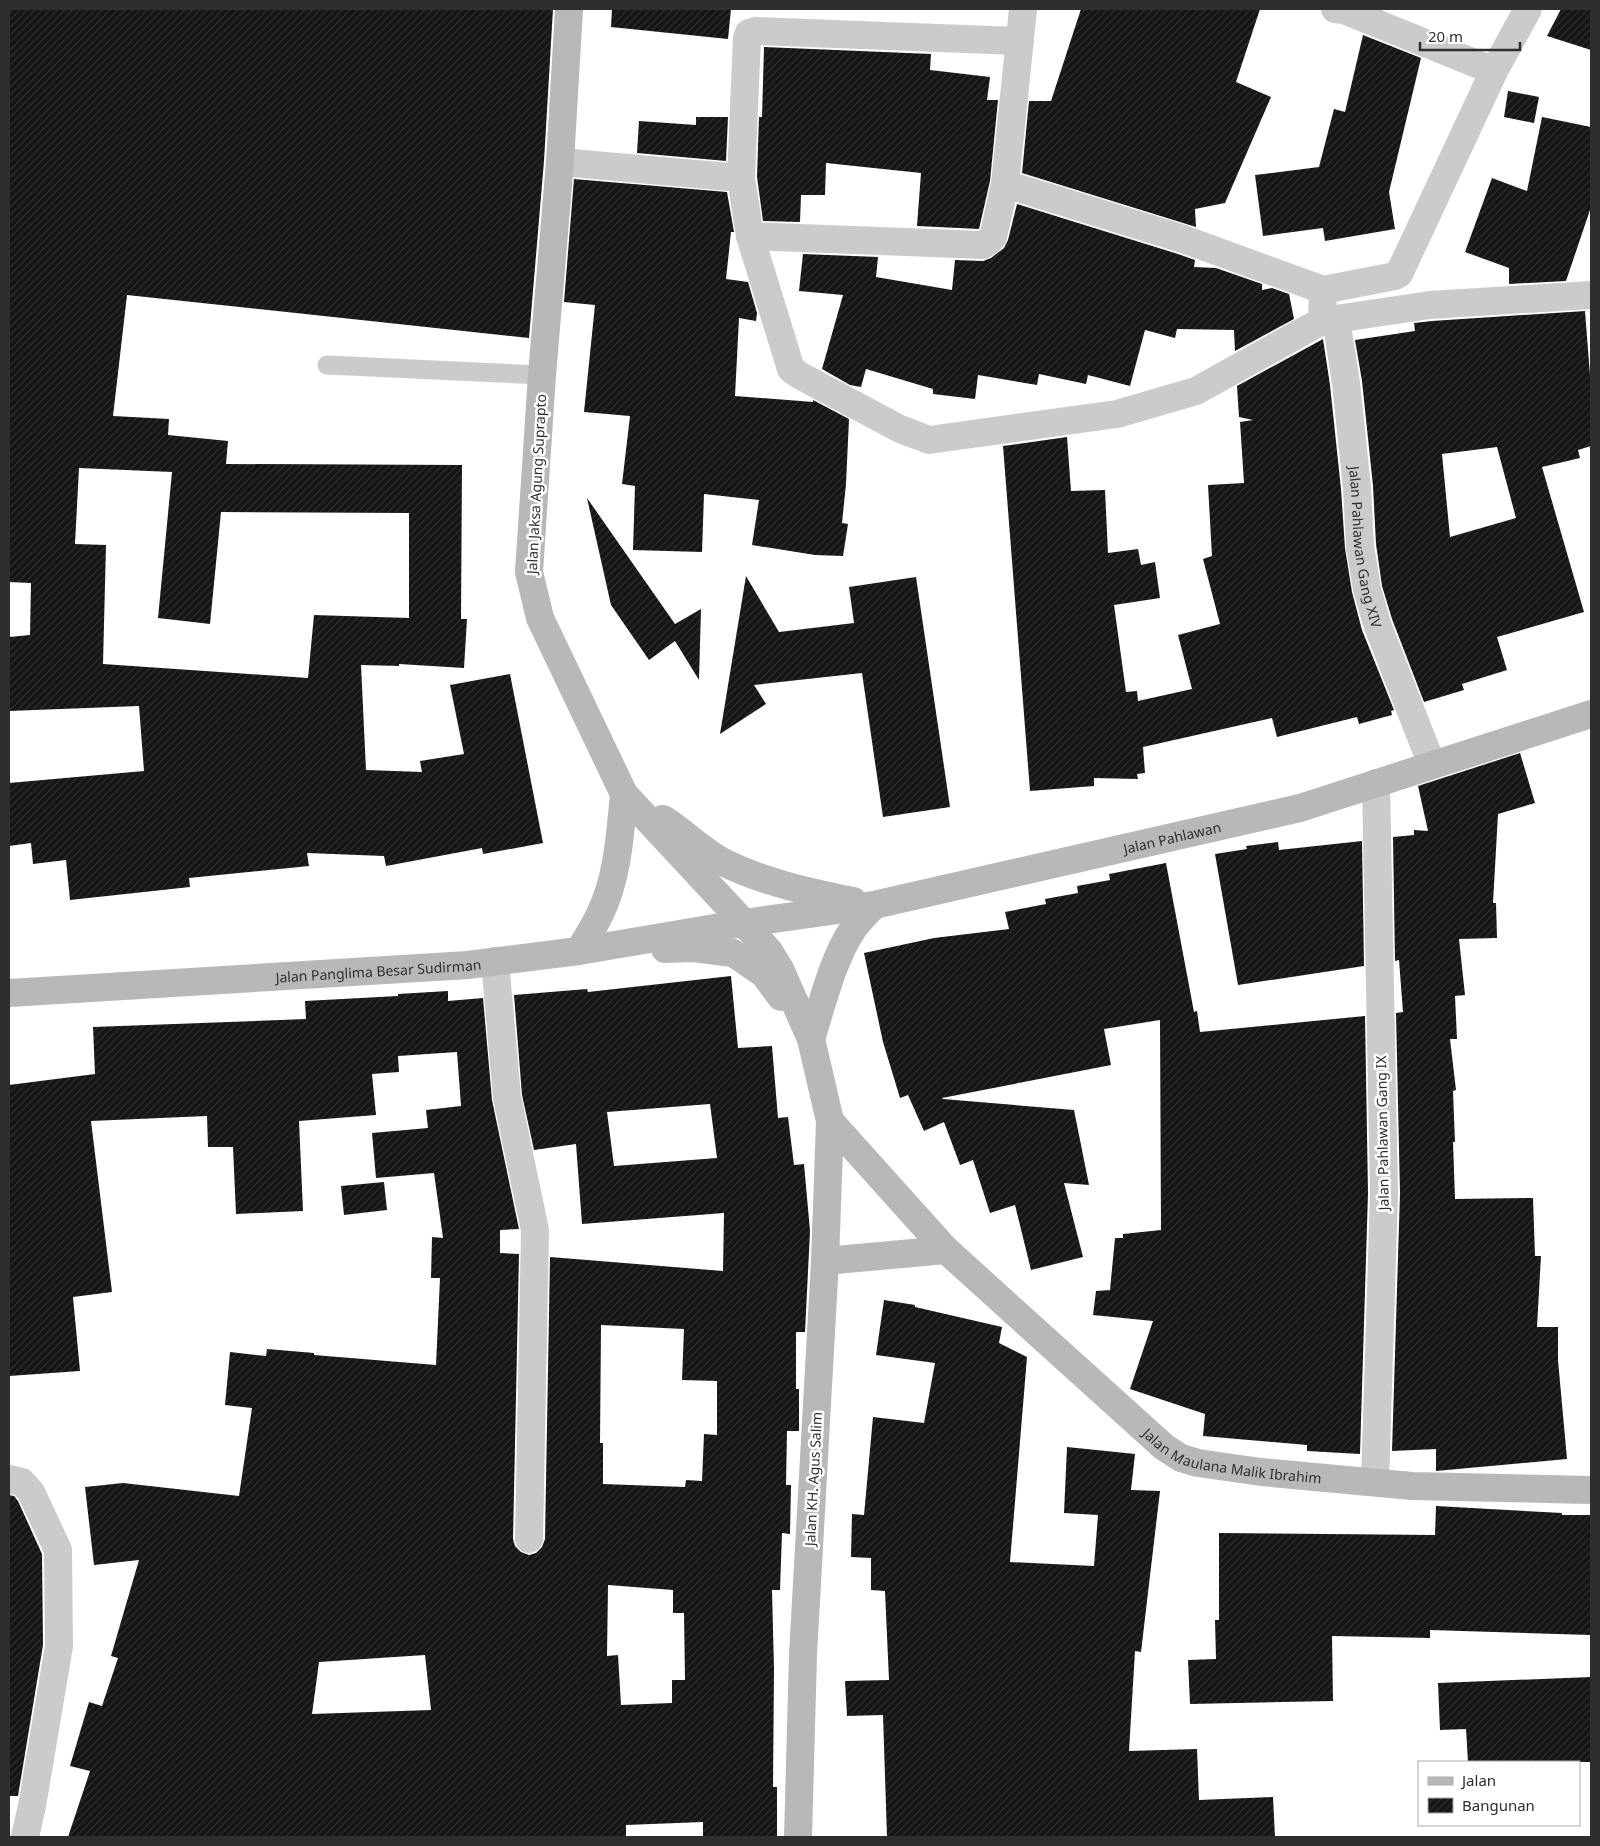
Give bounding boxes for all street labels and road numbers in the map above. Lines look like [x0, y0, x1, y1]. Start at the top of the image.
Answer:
street label: Jalan Jaksa Agung Suprapto [522, 393, 550, 577]
street label: Jalan Pahlawan Gang XIV [1345, 463, 1387, 630]
street label: Jalan Pahlawan [1119, 817, 1223, 858]
street label: Jalan Panglima Besar Sudirman [273, 954, 482, 986]
street label: Jalan Pahlawan Gang IX [1371, 1055, 1393, 1213]
street label: Jalan KH. Agus Salim [800, 1411, 826, 1549]
street label: Jalan Maulana Malik Ibrahim [1138, 1422, 1322, 1487]

